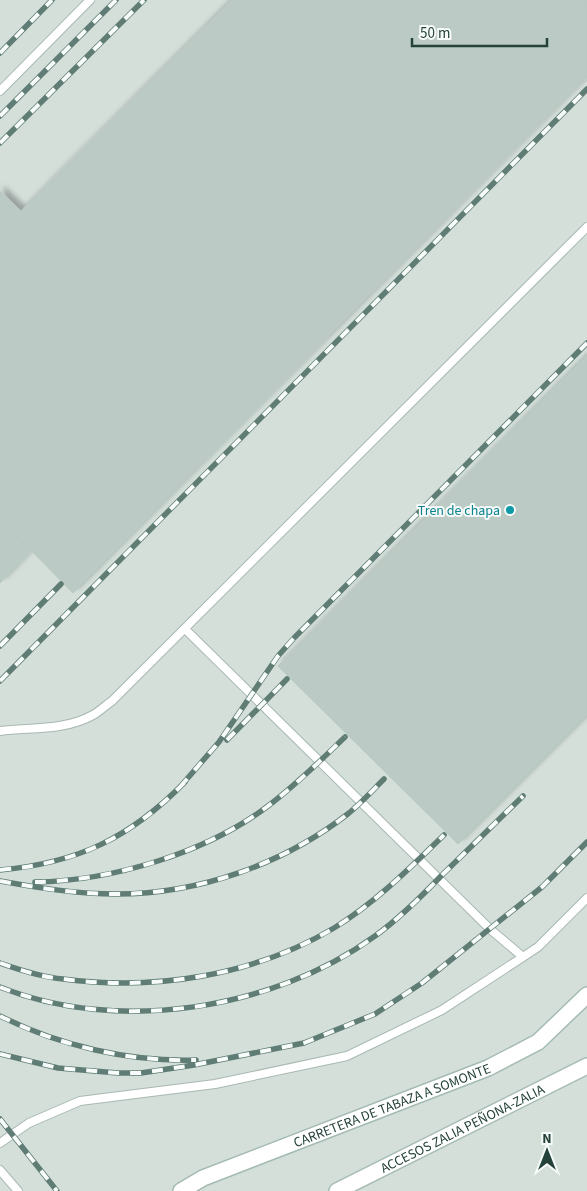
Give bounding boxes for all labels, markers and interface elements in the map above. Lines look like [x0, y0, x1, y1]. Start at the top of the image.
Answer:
scale bar [412, 15, 547, 47]
text: 50 m [420, 23, 450, 44]
place label: Tren de chapa [418, 501, 500, 521]
marker: Tren de chapa [504, 504, 516, 516]
street label: CARRETERA DE TABAZA A SOMONTE [291, 1059, 494, 1153]
street label: ACCESOS ZALIA PEÑONA-ZALIA [377, 1082, 547, 1176]
north arrow [522, 1126, 572, 1176]

